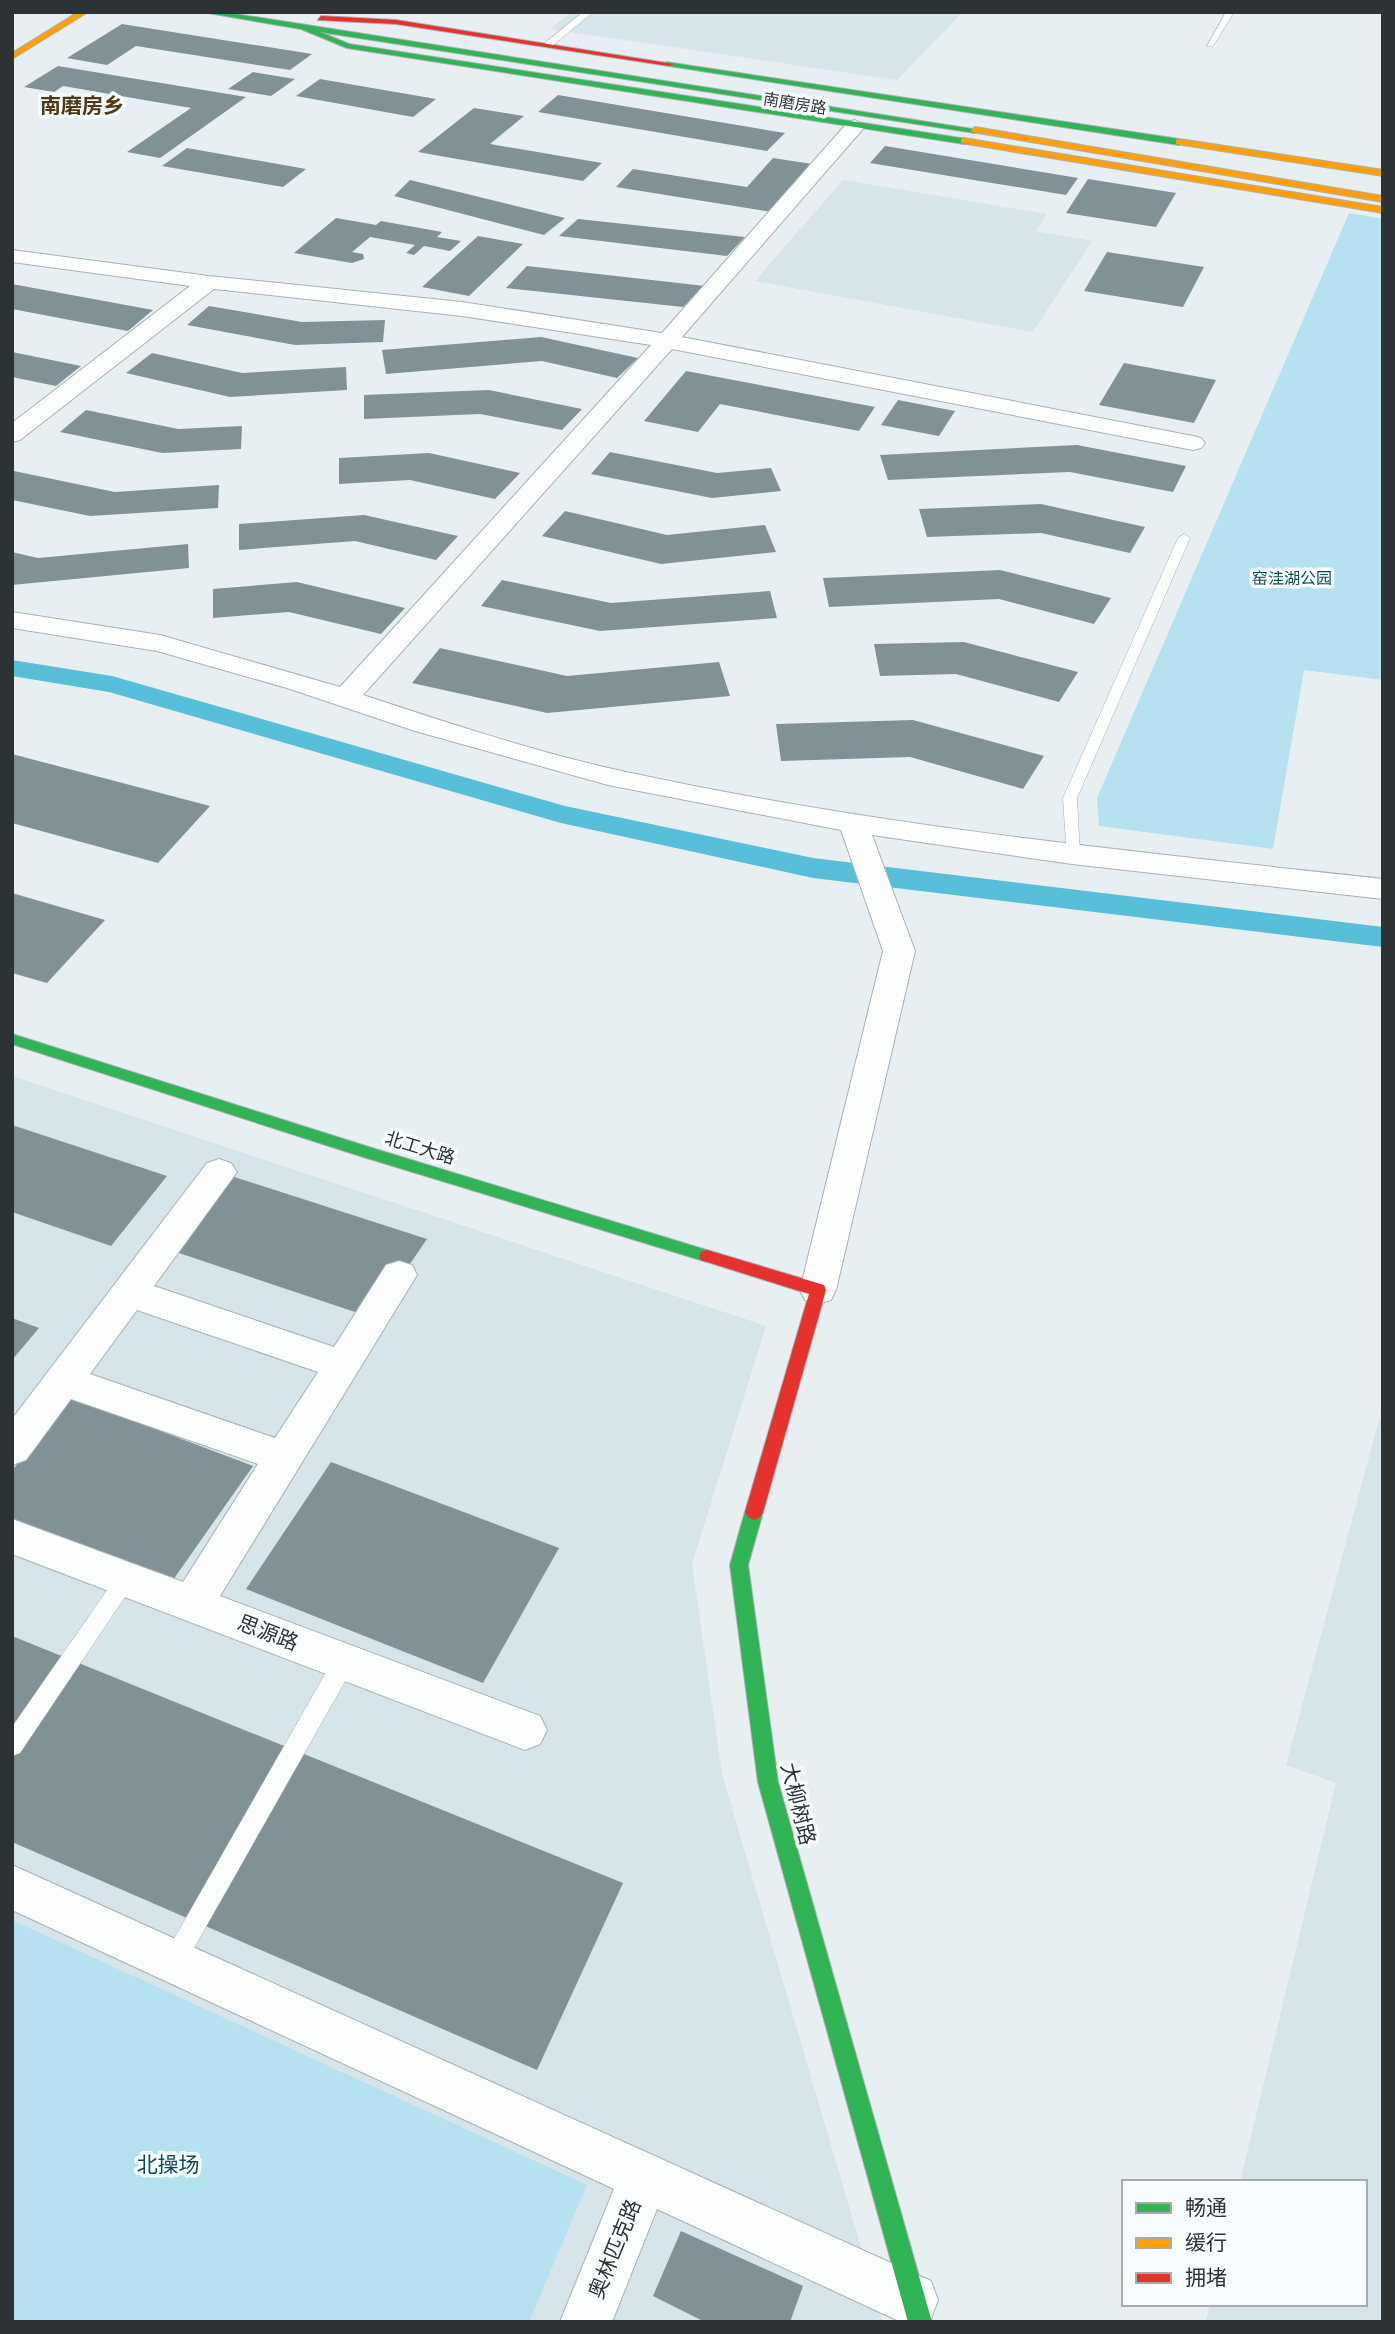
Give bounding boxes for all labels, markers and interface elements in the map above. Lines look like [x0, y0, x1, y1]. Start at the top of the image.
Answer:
street label: 南磨房路 [762, 87, 828, 119]
district label: 南磨房乡 [40, 91, 124, 119]
park label: 窑洼湖公园 [1252, 567, 1332, 589]
street label: 北工大路 [382, 1125, 458, 1169]
street label: 思源路 [234, 1608, 303, 1656]
street label: 大柳树路 [775, 1760, 823, 1848]
park label: 北操场 [137, 2150, 200, 2178]
legend [1122, 2180, 1367, 2306]
text: 畅通 [1185, 2193, 1227, 2221]
street label: 奥林匹克路 [581, 2195, 647, 2303]
text: 缓行 [1185, 2228, 1227, 2256]
text: 拥堵 [1185, 2263, 1227, 2291]

